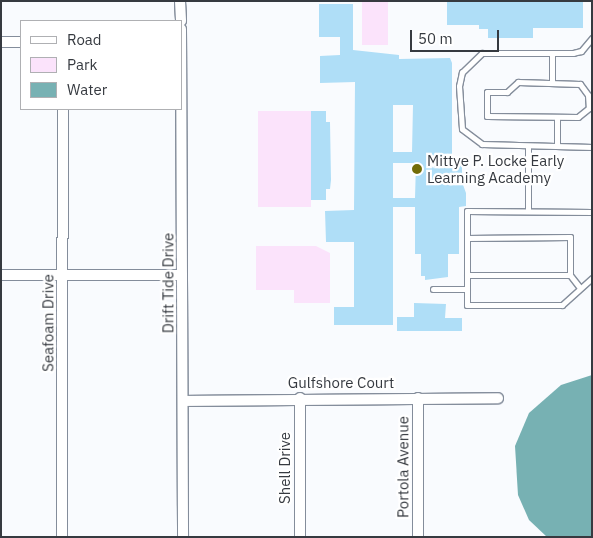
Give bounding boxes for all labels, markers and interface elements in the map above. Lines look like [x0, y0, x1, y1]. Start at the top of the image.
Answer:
legend [20, 20, 182, 110]
scale bar [413, 20, 502, 52]
text: 50 m [418, 29, 453, 48]
text: Road [67, 30, 102, 49]
text: Park [67, 55, 97, 74]
text: Water [67, 80, 107, 99]
place label: Mittye P. Locke Early Learning Academy [427, 151, 564, 186]
marker: Mittye P. Locke Early Learning Academy [411, 163, 423, 175]
street label: Drift Tide Drive [159, 233, 177, 333]
street label: Seafoam Drive [39, 274, 57, 372]
street label: Gulfshore Court [288, 374, 394, 392]
street label: Portola Avenue [394, 416, 412, 518]
street label: Shell Drive [276, 432, 294, 504]

